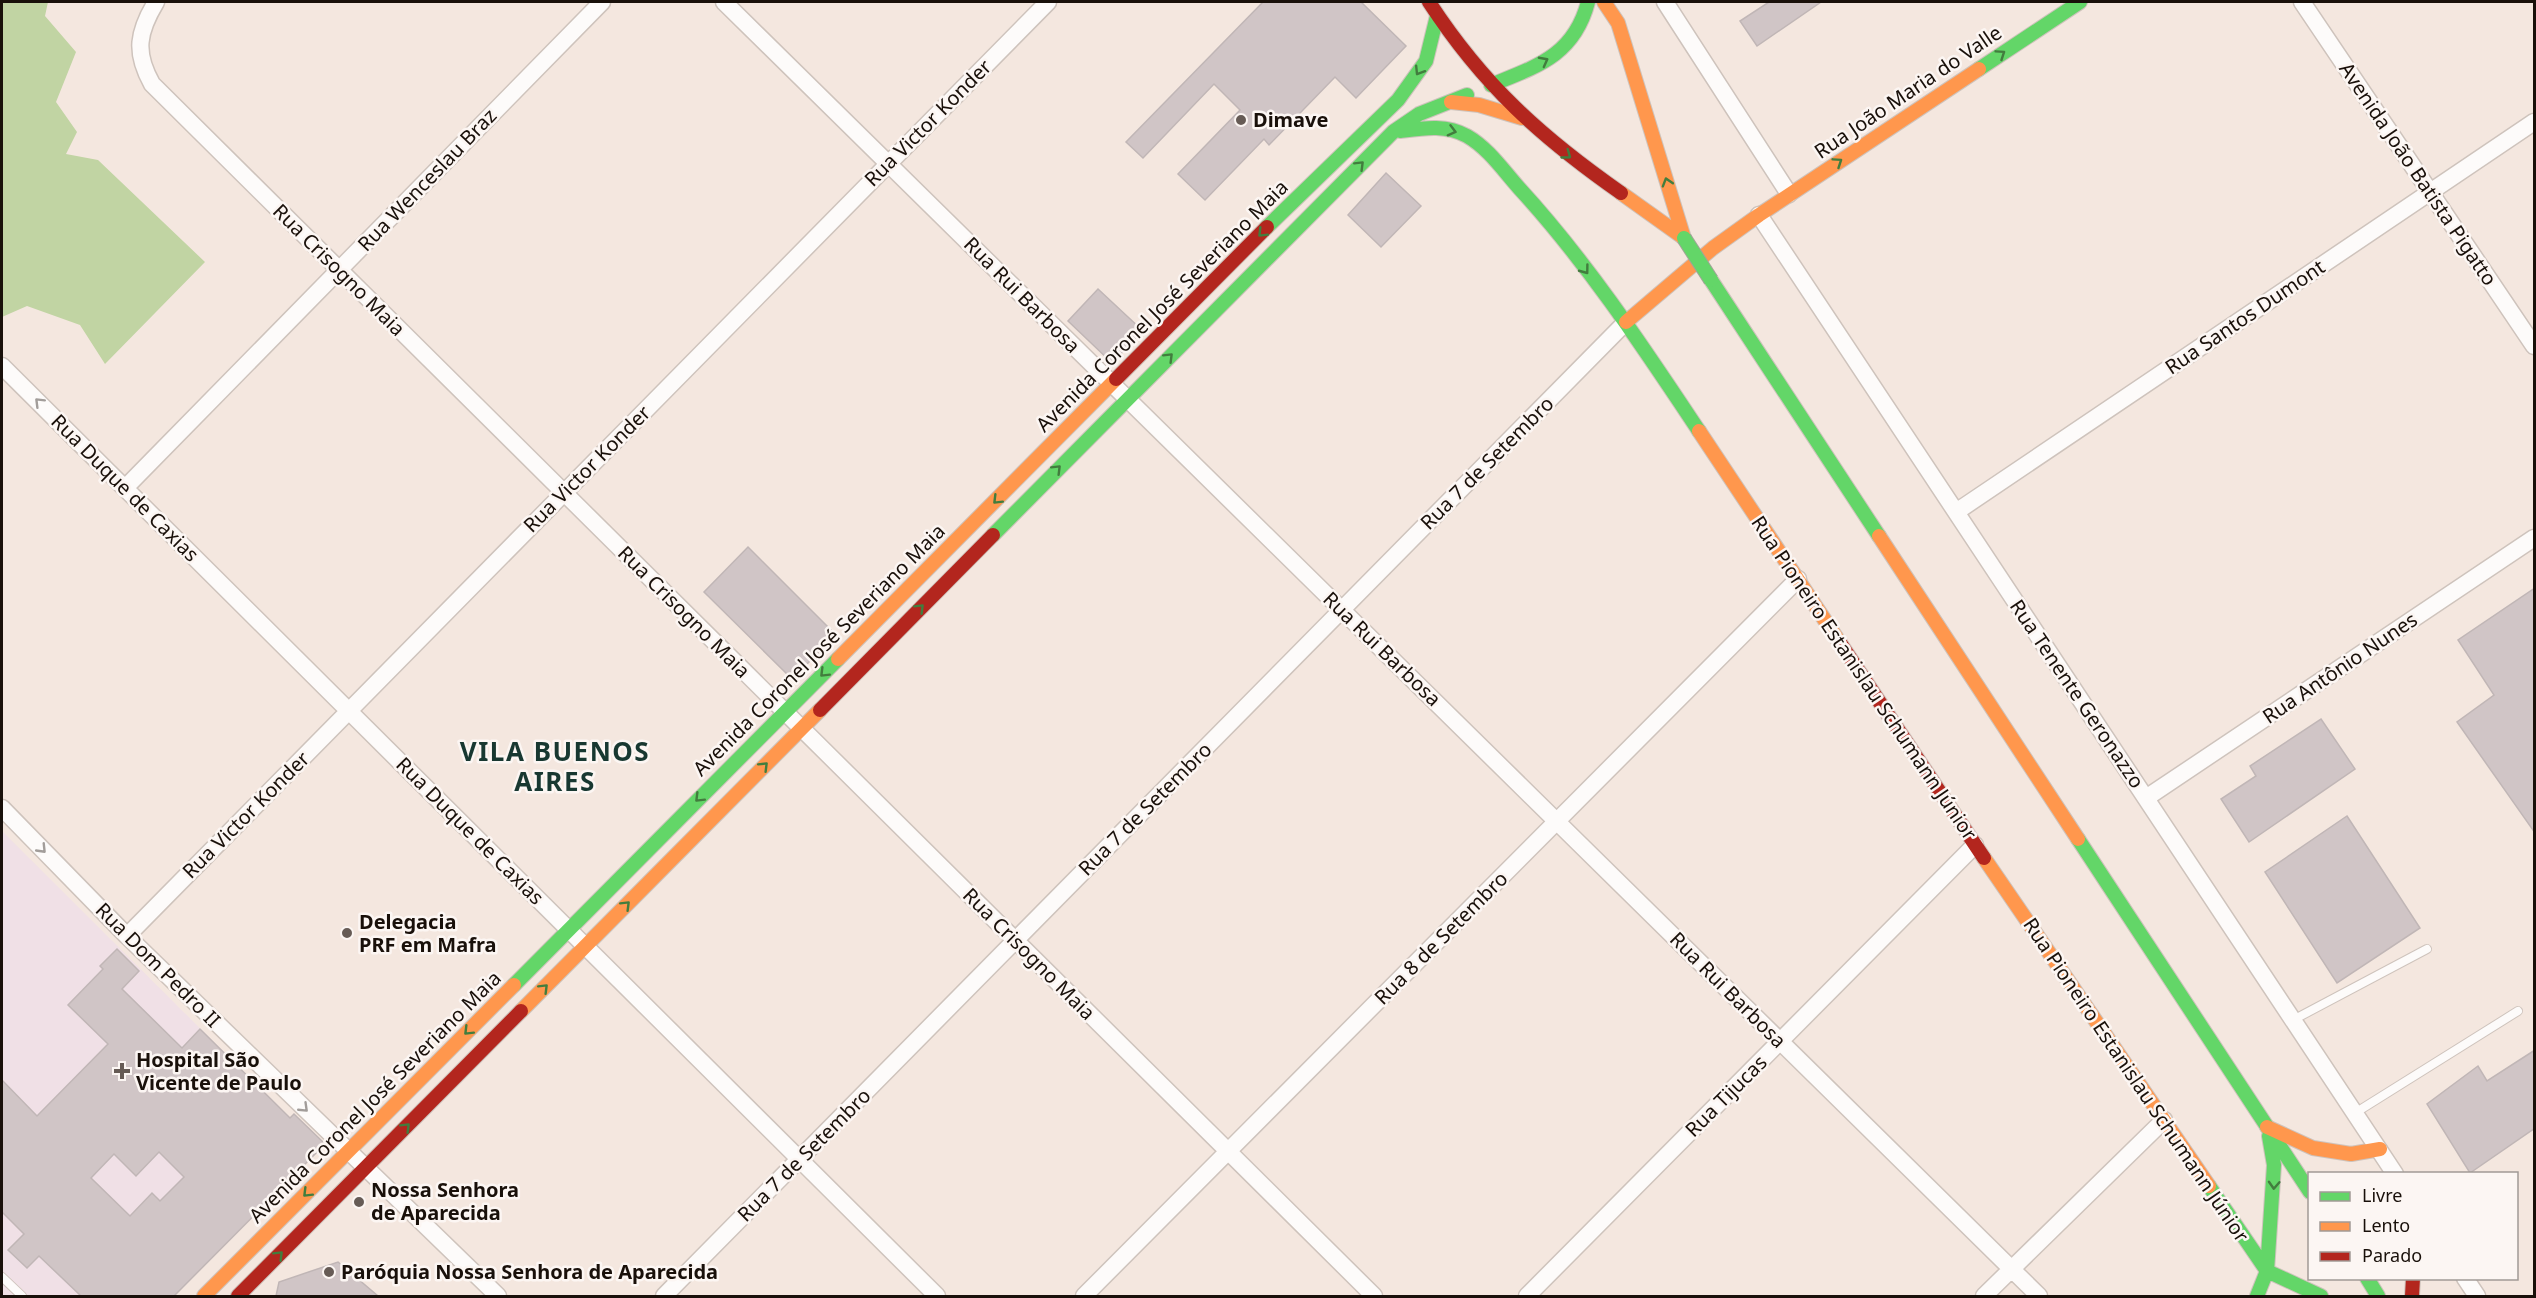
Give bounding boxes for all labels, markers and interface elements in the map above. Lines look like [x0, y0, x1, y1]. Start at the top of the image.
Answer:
street label: Rua João Maria do Valle [1809, 19, 2007, 164]
one-way arrow [1994, 50, 2005, 61]
street label: Rua Victor Konder [858, 53, 997, 192]
one-way arrow [1538, 57, 1549, 69]
street label: Avenida João Batista Pigatto [2333, 57, 2503, 291]
one-way arrow [1415, 65, 1427, 75]
street label: Rua Wenceslau Braz [351, 102, 502, 257]
place label: Dimave [1253, 106, 1329, 133]
marker: Dimave [1234, 113, 1248, 127]
one-way arrow [1446, 124, 1457, 136]
one-way arrow [1561, 148, 1572, 159]
one-way arrow [1831, 158, 1842, 169]
one-way arrow [1353, 161, 1364, 172]
street label: Avenida Coronel José Severiano Maia [1030, 174, 1294, 438]
one-way arrow [1662, 177, 1674, 188]
street label: Rua Crisogno Maia [267, 198, 411, 342]
one-way arrow [1258, 226, 1269, 236]
street label: Rua Rui Barbosa [958, 231, 1086, 359]
street label: Rua Santos Dumont [2160, 253, 2330, 380]
one-way arrow [1577, 263, 1588, 274]
one-way arrow [1161, 354, 1172, 365]
street label: Rua 7 de Setembro [1414, 390, 1559, 535]
one-way arrow [36, 398, 46, 409]
street label: Rua Victor Konder [517, 399, 656, 538]
street label: Rua Duque de Caxias [46, 408, 205, 567]
one-way arrow [1050, 466, 1061, 477]
one-way arrow [993, 492, 1004, 503]
street label: Rua Pioneiro Estanislau Schumann Júnior [1745, 510, 1983, 845]
street label: Avenida Coronel José Severiano Maia [687, 518, 951, 782]
street label: Rua Crisogno Maia [612, 540, 756, 684]
street label: Rua Rui Barbosa [1318, 585, 1447, 712]
street label: Rua Tenente Geronazzo [2004, 594, 2151, 793]
one-way arrow [913, 605, 924, 616]
street label: Rua Antônio Nunes [2257, 606, 2422, 729]
one-way arrow [821, 665, 832, 676]
district label: VILA BUENOS AIRES [460, 733, 650, 799]
street label: Rua 7 de Setembro [1072, 736, 1217, 881]
street label: Rua Victor Konder [176, 745, 315, 884]
street label: Rua Duque de Caxias [391, 751, 550, 910]
one-way arrow [756, 763, 767, 774]
one-way arrow [696, 791, 707, 802]
one-way arrow [35, 842, 46, 853]
street label: Rua 8 de Setembro [1368, 865, 1513, 1010]
street label: Rua Crisogno Maia [957, 882, 1101, 1026]
street label: Rua Dom Pedro II [90, 896, 227, 1033]
one-way arrow [619, 901, 630, 912]
place label: Delegacia PRF em Mafra [359, 908, 496, 958]
street label: Rua Pioneiro Estanislau Schumann Júnior [2017, 912, 2255, 1247]
marker: Delegacia PRF em Mafra [340, 926, 354, 940]
street label: Rua Rui Barbosa [1664, 926, 1792, 1054]
street label: Avenida Coronel José Severiano Maia [243, 965, 507, 1229]
one-way arrow [536, 985, 547, 996]
one-way arrow [464, 1024, 475, 1034]
place label: Hospital São Vicente de Paulo [136, 1046, 302, 1096]
street label: Rua Tijucas [1679, 1049, 1772, 1142]
marker: Hospital São Vicente de Paulo [113, 1062, 131, 1080]
street label: Rua 7 de Setembro [731, 1082, 876, 1227]
one-way arrow [297, 1101, 308, 1112]
one-way arrow [399, 1123, 410, 1134]
legend [2308, 1172, 2518, 1280]
place label: Nossa Senhora de Aparecida [371, 1176, 519, 1226]
one-way arrow [2267, 1181, 2280, 1190]
text: Livre [2362, 1183, 2402, 1207]
one-way arrow [303, 1185, 314, 1196]
marker: Nossa Senhora de Aparecida [352, 1195, 366, 1209]
text: Lento [2362, 1213, 2410, 1237]
text: Parado [2362, 1243, 2422, 1267]
one-way arrow [272, 1251, 283, 1262]
place label: Paróquia Nossa Senhora de Aparecida [341, 1258, 718, 1285]
marker: Paróquia Nossa Senhora de Aparecida [322, 1265, 336, 1279]

